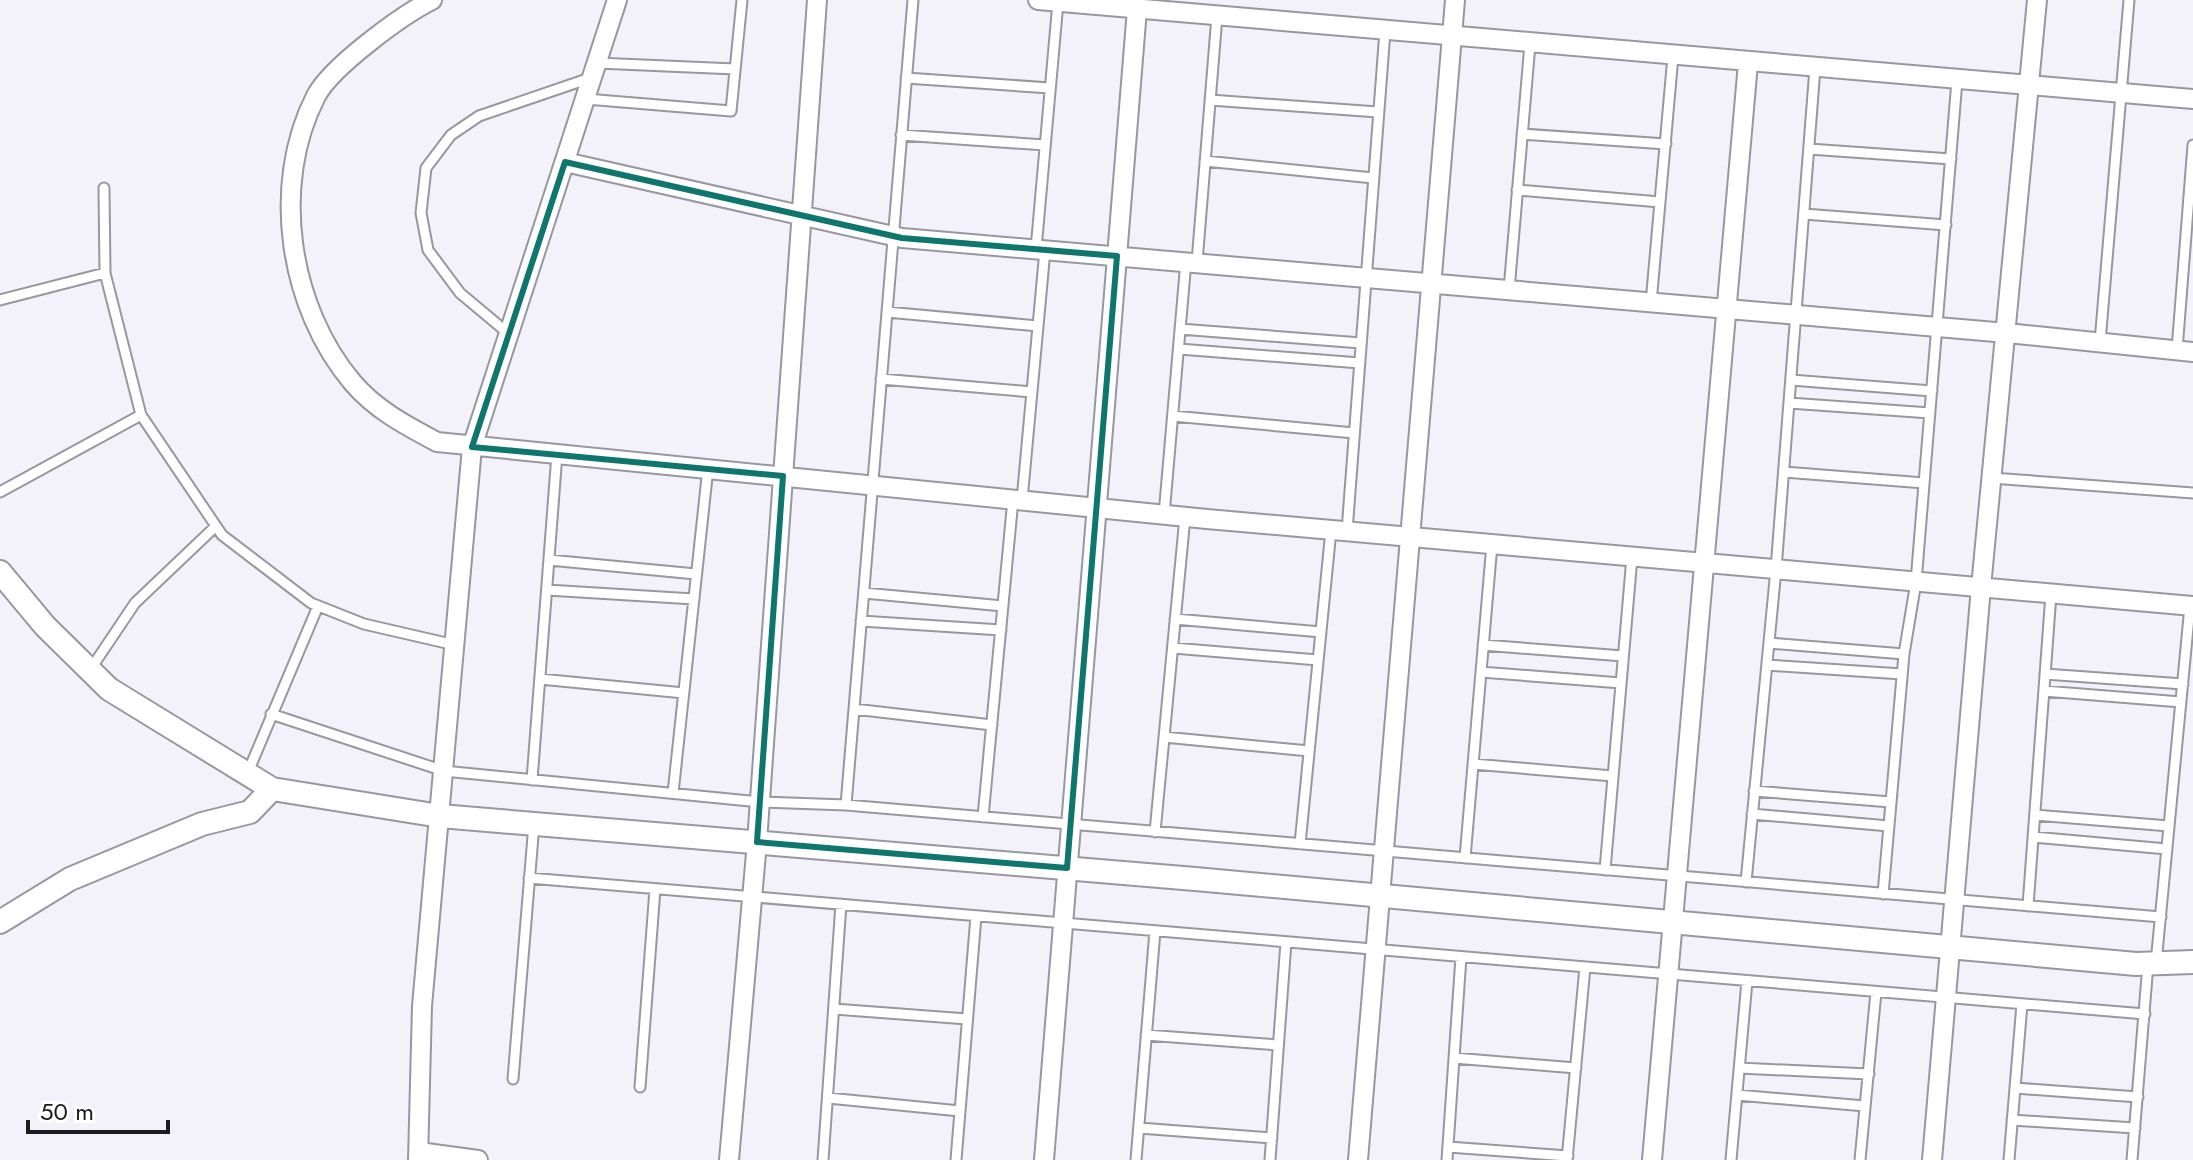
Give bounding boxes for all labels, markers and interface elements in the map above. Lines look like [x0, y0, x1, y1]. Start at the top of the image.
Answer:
scale bar [28, 1084, 168, 1134]
text: 50 m [40, 1094, 94, 1129]

